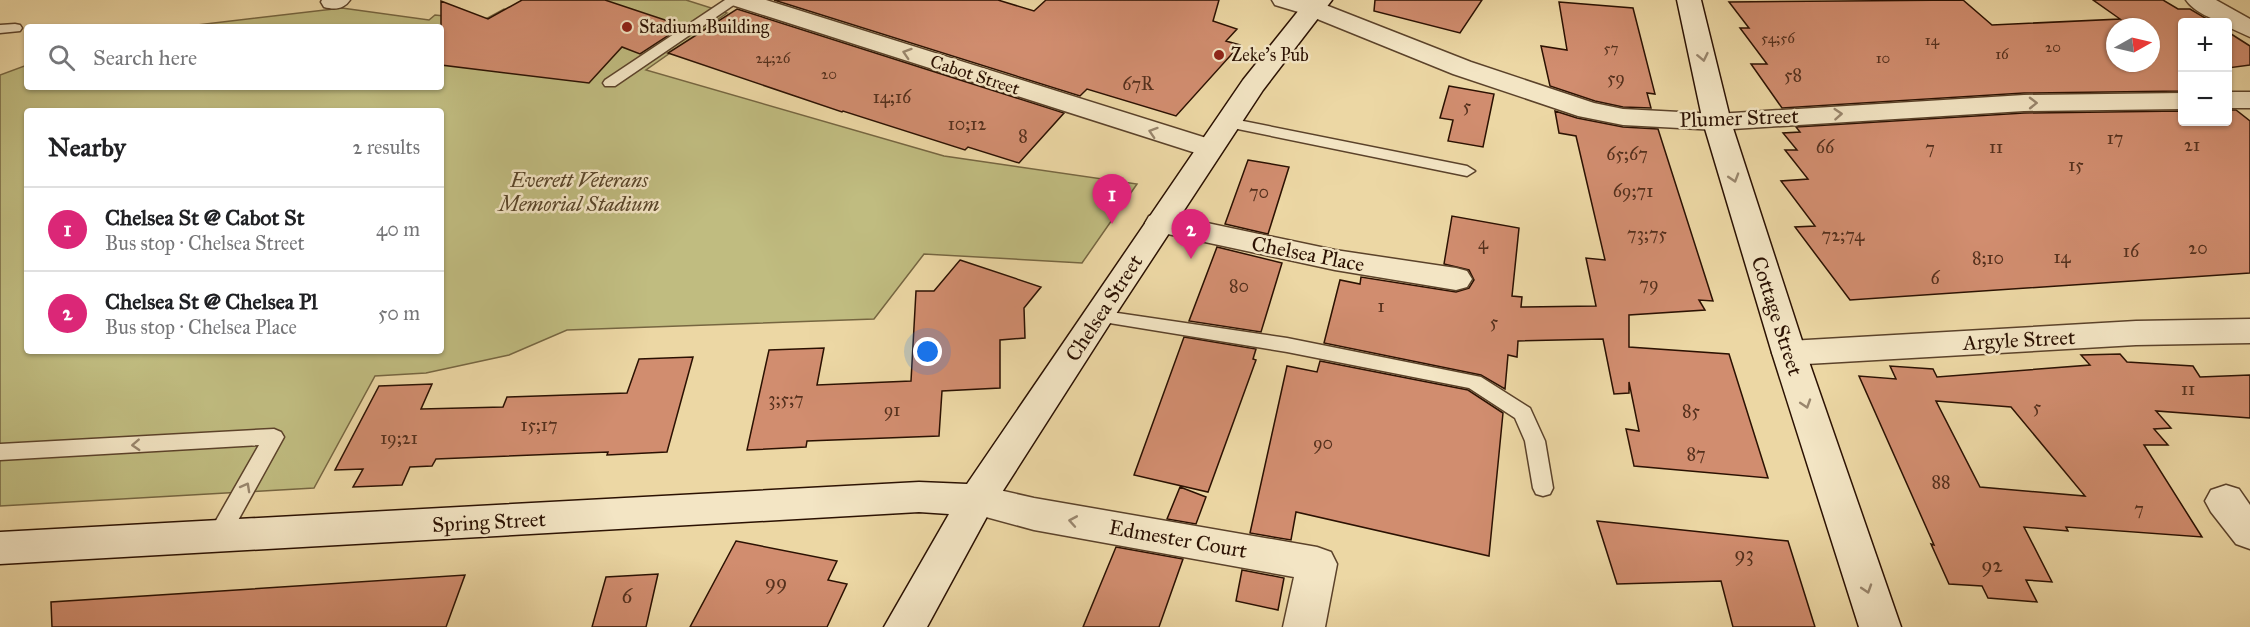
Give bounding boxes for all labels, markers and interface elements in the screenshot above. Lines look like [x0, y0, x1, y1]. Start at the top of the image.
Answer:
place label: Stadium Building [639, 16, 770, 39]
north arrow [2106, 18, 2160, 72]
map controls [2178, 18, 2232, 126]
button: + [2178, 18, 2232, 72]
marker: Stadium Building [620, 20, 634, 34]
search box [24, 24, 444, 90]
house number: 54;56 [1761, 29, 1796, 47]
house number: 14 [1925, 31, 1940, 49]
house number: 20 [2045, 38, 2061, 56]
house number: 57 [1604, 39, 1618, 57]
icon: search [45, 41, 78, 74]
text: Search here [93, 44, 197, 71]
place label: Zeke's Pub [1231, 44, 1309, 66]
house number: 16 [1995, 45, 2010, 63]
one-way arrow [902, 48, 913, 60]
marker: Zeke's Pub [1212, 48, 1226, 62]
house number: 24;26 [755, 49, 792, 67]
house number: 10 [1876, 49, 1890, 67]
street label: Cabot Street [927, 50, 1023, 100]
one-way arrow [1696, 52, 1709, 62]
house number: 58 [1784, 64, 1802, 86]
house number: 20 [821, 65, 837, 83]
house number: 59 [1607, 67, 1625, 89]
button: − [2178, 72, 2232, 126]
house number: 67R [1122, 73, 1155, 95]
house number: 14;16 [873, 86, 912, 108]
house number: 5 [1463, 95, 1472, 117]
one-way arrow [2028, 97, 2037, 109]
street label: Plumer Street [1679, 103, 1800, 133]
one-way arrow [1834, 107, 1843, 120]
house number: 10;12 [948, 113, 986, 135]
house number: 8 [1018, 125, 1028, 147]
one-way arrow [1148, 126, 1159, 139]
house number: 17 [2107, 127, 2123, 149]
text: Nearby [48, 131, 126, 163]
house number: 21 [2184, 134, 2200, 156]
text: 2 results [352, 135, 420, 159]
house number: 66 [1816, 136, 1835, 158]
house number: 11 [1989, 136, 2003, 158]
house number: 7 [1925, 137, 1935, 159]
house number: 65;67 [1606, 143, 1648, 165]
house number: 15 [2068, 154, 2084, 176]
park label: Everett Veterans Memorial Stadium [497, 167, 659, 217]
one-way arrow [1727, 172, 1739, 183]
pin: 1 [1092, 174, 1132, 224]
house number: 69;71 [1613, 180, 1653, 202]
house number: 70 [1249, 181, 1269, 203]
text: Chelsea St @ Cabot St [105, 204, 305, 231]
pin: 2 [1172, 210, 1210, 259]
text: 1 [64, 217, 71, 241]
text: 40 m [376, 217, 420, 241]
house number: 73;75 [1627, 223, 1668, 245]
house number: 72;74 [1822, 224, 1865, 246]
street label: Chelsea Place [1249, 230, 1367, 278]
text: Bus stop · Chelsea Street [105, 231, 305, 255]
house number: 4 [1478, 232, 1489, 254]
house number: 20 [2188, 237, 2208, 259]
house number: 16 [2123, 240, 2140, 262]
house number: 14 [2053, 246, 2072, 268]
house number: 8;10 [1972, 247, 2004, 269]
street label: Chelsea Street [1060, 249, 1149, 366]
street label: Cottage Street [1745, 253, 1809, 380]
house number: 6 [1930, 267, 1940, 289]
house number: 79 [1639, 273, 1659, 295]
house number: 80 [1229, 275, 1249, 297]
text: Chelsea St @ Chelsea Pl [105, 288, 317, 315]
house number: 1 [1377, 295, 1385, 317]
text: 2 [63, 301, 72, 325]
text: 50 m [378, 301, 420, 325]
house number: 5 [1490, 311, 1499, 333]
text: Bus stop · Chelsea Place [105, 315, 297, 339]
street label: Argyle Street [1961, 324, 2076, 356]
your location [913, 337, 942, 366]
house number: 11 [2181, 378, 2195, 400]
house number: 3;5;7 [768, 388, 804, 410]
house number: 5 [2033, 396, 2042, 418]
one-way arrow [1798, 398, 1811, 409]
house number: 91 [884, 399, 900, 421]
house number: 85 [1682, 400, 1701, 422]
house number: 15;17 [520, 414, 558, 436]
house number: 19;21 [380, 427, 418, 449]
house number: 90 [1313, 432, 1333, 454]
one-way arrow [131, 438, 140, 451]
house number: 87 [1686, 443, 1706, 465]
house number: 88 [1931, 471, 1951, 493]
one-way arrow [239, 483, 250, 493]
house number: 7 [2134, 498, 2144, 520]
street label: Spring Street [431, 506, 547, 538]
street label: Edmester Court [1107, 514, 1250, 564]
one-way arrow [1068, 515, 1078, 528]
house number: 93 [1734, 541, 1754, 567]
house number: 92 [1981, 552, 2003, 578]
house number: 99 [765, 569, 787, 595]
house number: 6 [622, 583, 634, 609]
one-way arrow [1860, 583, 1873, 594]

